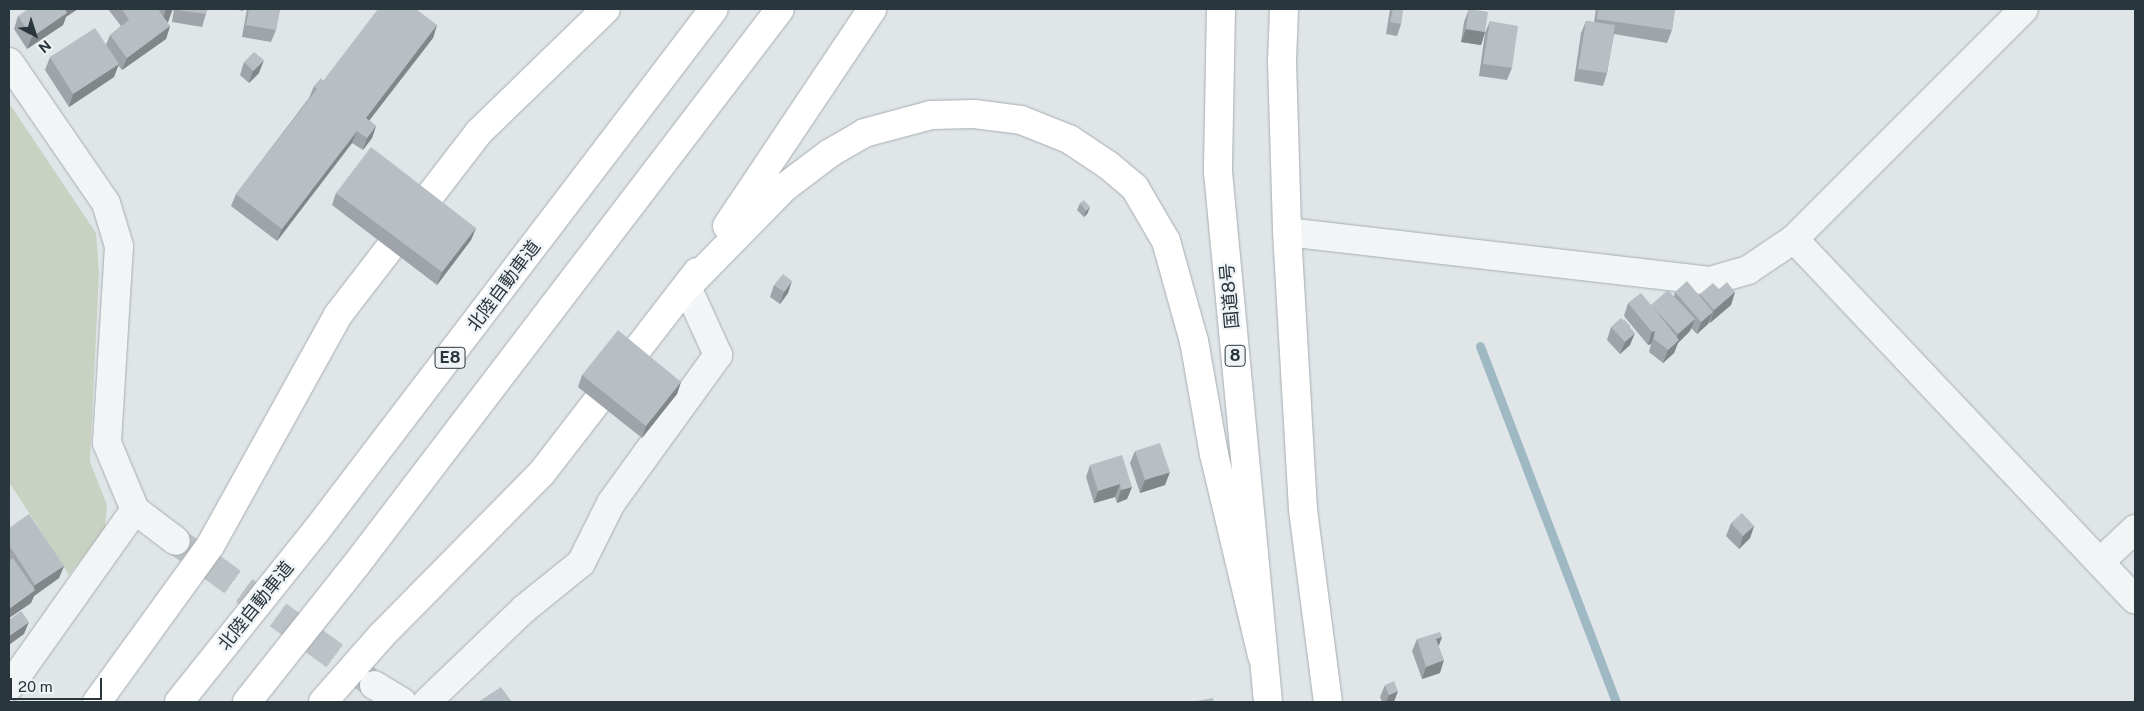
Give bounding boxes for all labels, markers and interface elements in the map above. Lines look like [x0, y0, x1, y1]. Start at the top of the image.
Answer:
north arrow [10, 10, 60, 60]
text: N [35, 37, 54, 56]
street label: 北陸自動車道 [463, 236, 545, 336]
street label: 国道8号 [1216, 262, 1244, 330]
road number: 8 [1224, 342, 1246, 370]
road number: E8 [434, 344, 466, 372]
street label: 北陸自動車道 [214, 557, 298, 655]
scale bar [12, 668, 105, 700]
text: 20 m [18, 678, 53, 695]

